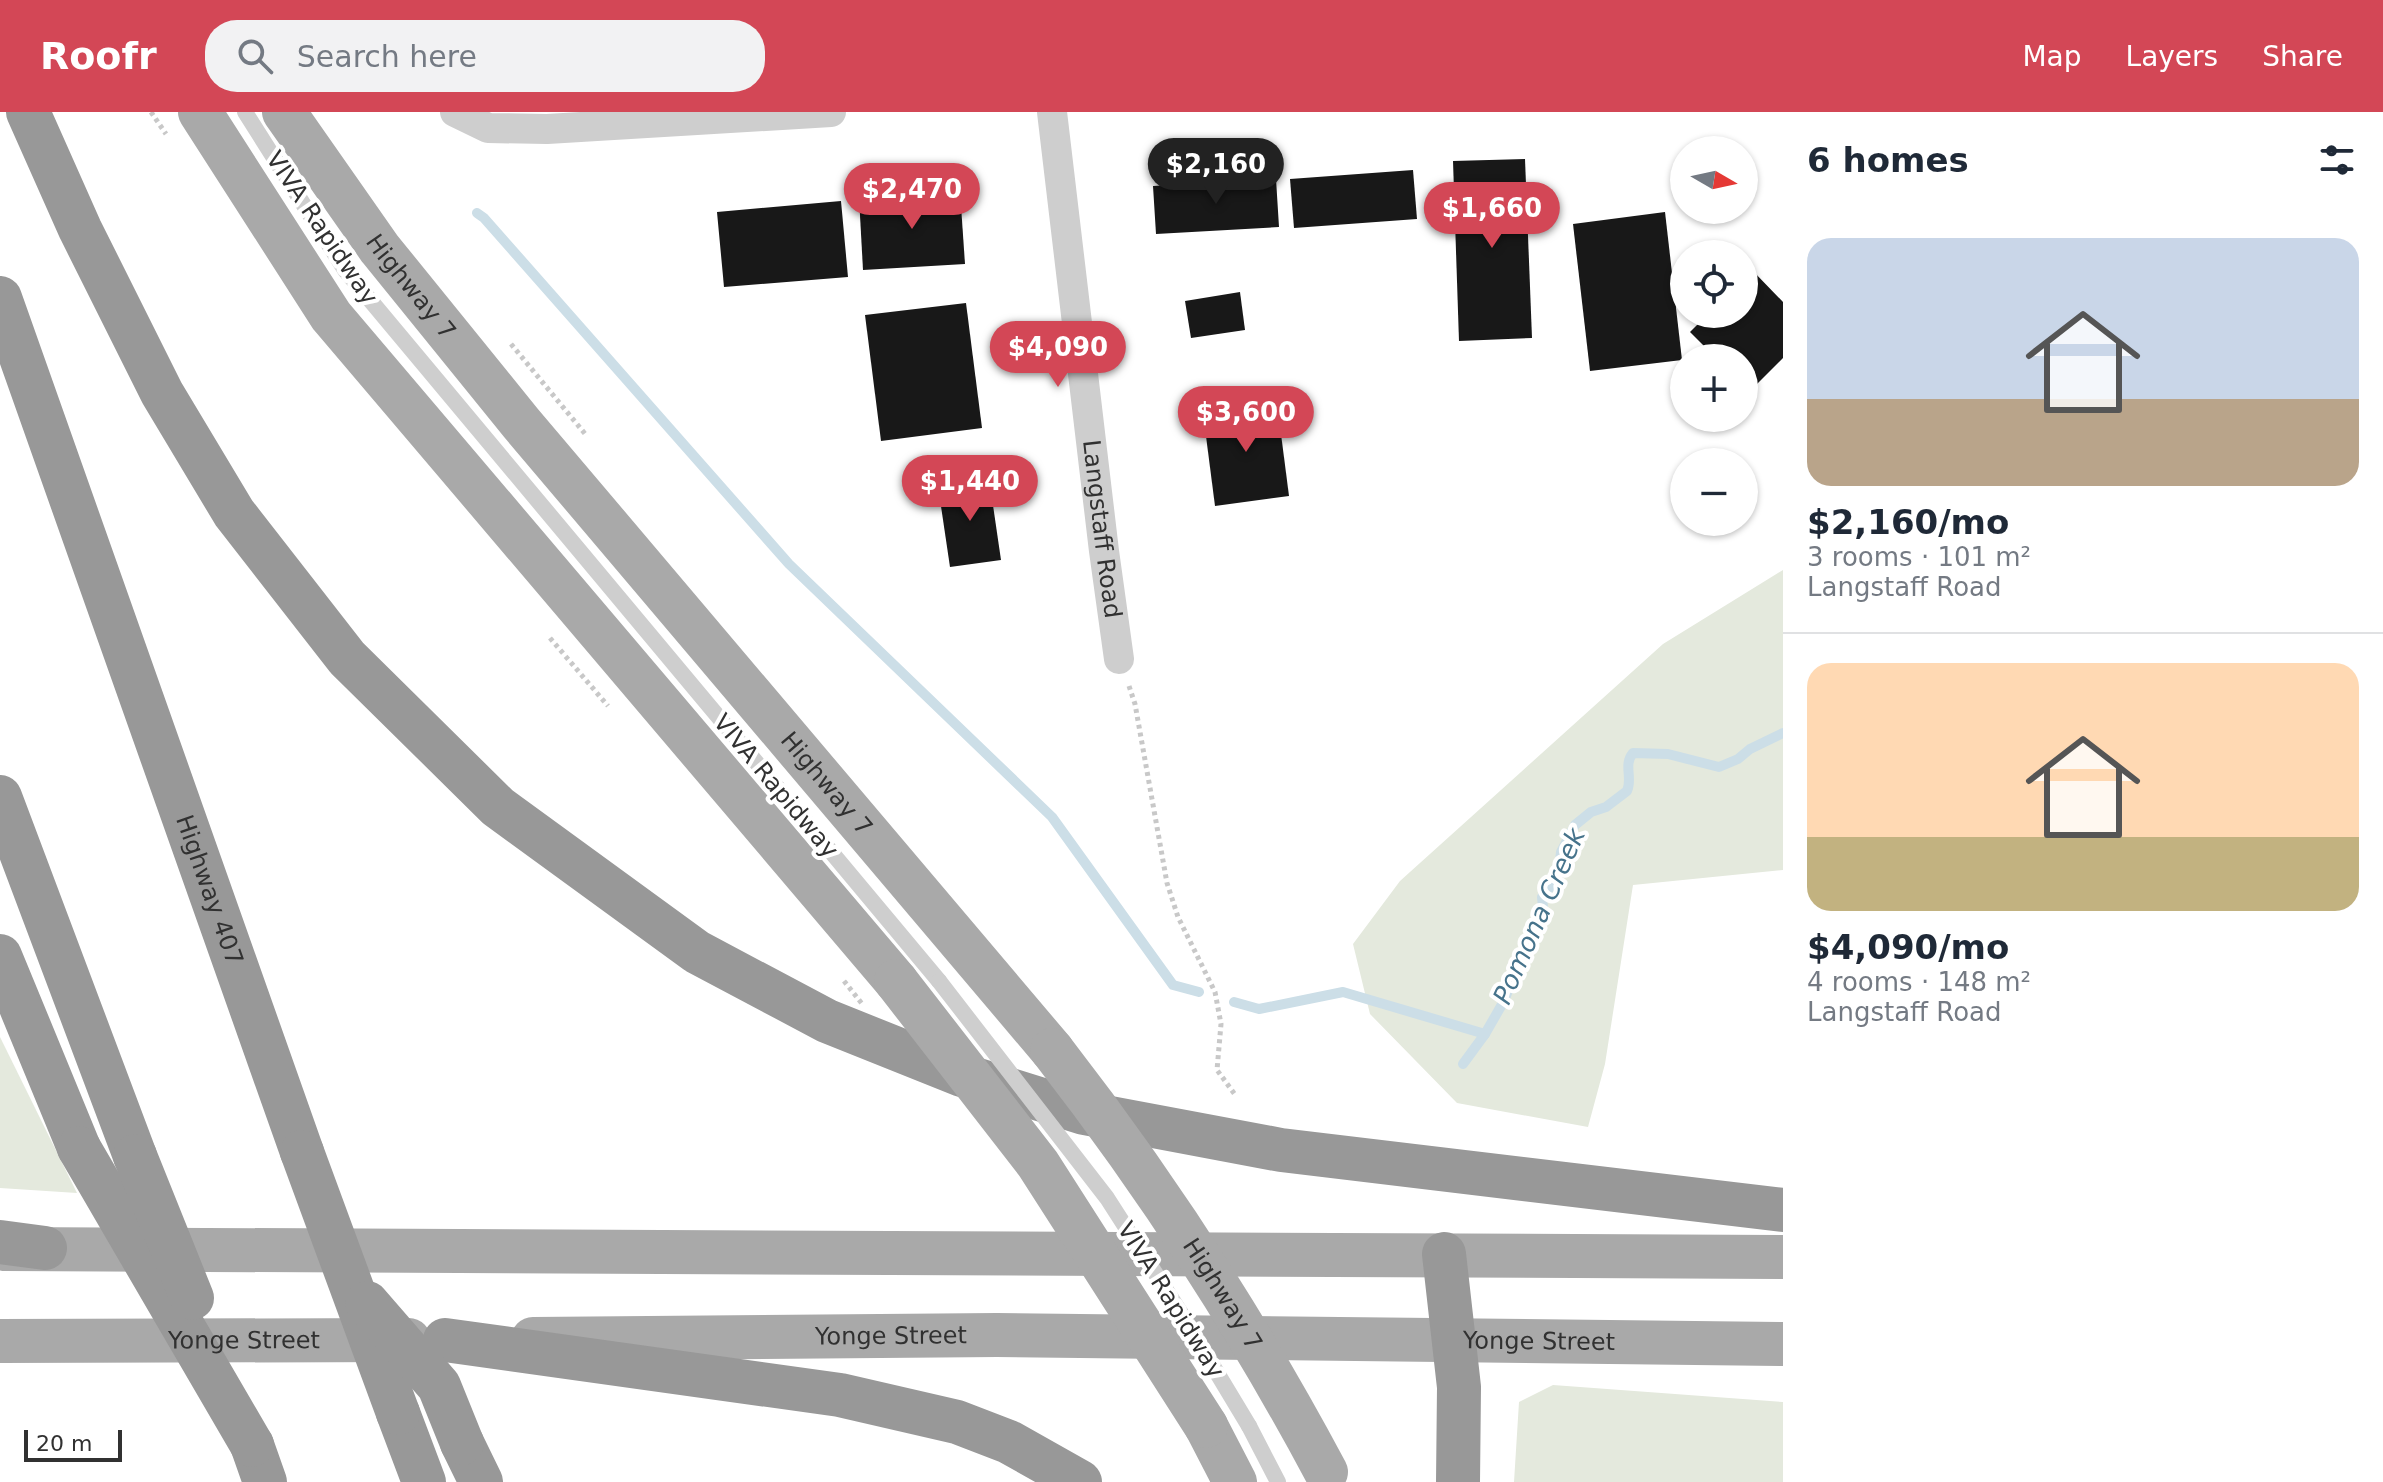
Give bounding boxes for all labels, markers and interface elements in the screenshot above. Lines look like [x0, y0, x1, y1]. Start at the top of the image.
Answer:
search box [205, 20, 765, 92]
text: Roofr [40, 34, 157, 78]
icon: search [233, 34, 277, 78]
text: Search here [297, 39, 477, 74]
text: Map [2022, 40, 2082, 73]
text: Layers [2126, 40, 2218, 73]
text: Share [2262, 40, 2343, 73]
north arrow [1670, 136, 1758, 224]
map controls [1670, 136, 1758, 536]
pin: $2,160 [1151, 138, 1281, 206]
icon: filters [2315, 138, 2359, 182]
text: 6 homes [1807, 140, 1969, 180]
street label: VIVA Rapidway [260, 146, 384, 310]
text: $2,160 [1166, 149, 1266, 179]
pin: $2,470 [847, 163, 977, 231]
text: $2,470 [862, 174, 962, 204]
pin: $1,660 [1427, 182, 1557, 250]
text: $1,660 [1442, 193, 1542, 223]
street label: Highway 7 [360, 229, 461, 345]
button: locate [1670, 240, 1758, 328]
icon: home [2011, 290, 2155, 434]
pin: $4,090 [993, 321, 1123, 389]
text: $4,090 [1008, 332, 1108, 362]
button: + [1670, 344, 1758, 432]
pin: $3,600 [1181, 386, 1311, 454]
text: $3,600 [1196, 397, 1296, 427]
street label: Langstaff Road [1077, 438, 1127, 620]
button: − [1670, 448, 1758, 536]
pin: $1,440 [905, 455, 1035, 523]
text: $1,440 [920, 466, 1020, 496]
text: $2,160/mo [1807, 502, 2009, 542]
text: 3 rooms · 101 m² [1807, 542, 2031, 572]
text: Langstaff Road [1807, 572, 2002, 602]
street label: VIVA Rapidway [708, 708, 844, 864]
icon: home [2011, 715, 2155, 859]
street label: Highway 7 [775, 726, 878, 841]
street label: Highway 407 [170, 811, 249, 969]
water label: Pomona Creek [1487, 823, 1592, 1009]
text: $4,090/mo [1807, 927, 2009, 967]
text: 4 rooms · 148 m² [1807, 967, 2031, 997]
text: Langstaff Road [1807, 997, 2002, 1027]
street label: VIVA Rapidway [1112, 1217, 1230, 1383]
street label: Highway 7 [1177, 1233, 1268, 1355]
street label: Yonge Street [814, 1321, 967, 1351]
street label: Yonge Street [167, 1326, 320, 1355]
street label: Yonge Street [1462, 1326, 1615, 1356]
scale bar [24, 1426, 122, 1462]
text: 20 m [36, 1431, 92, 1456]

